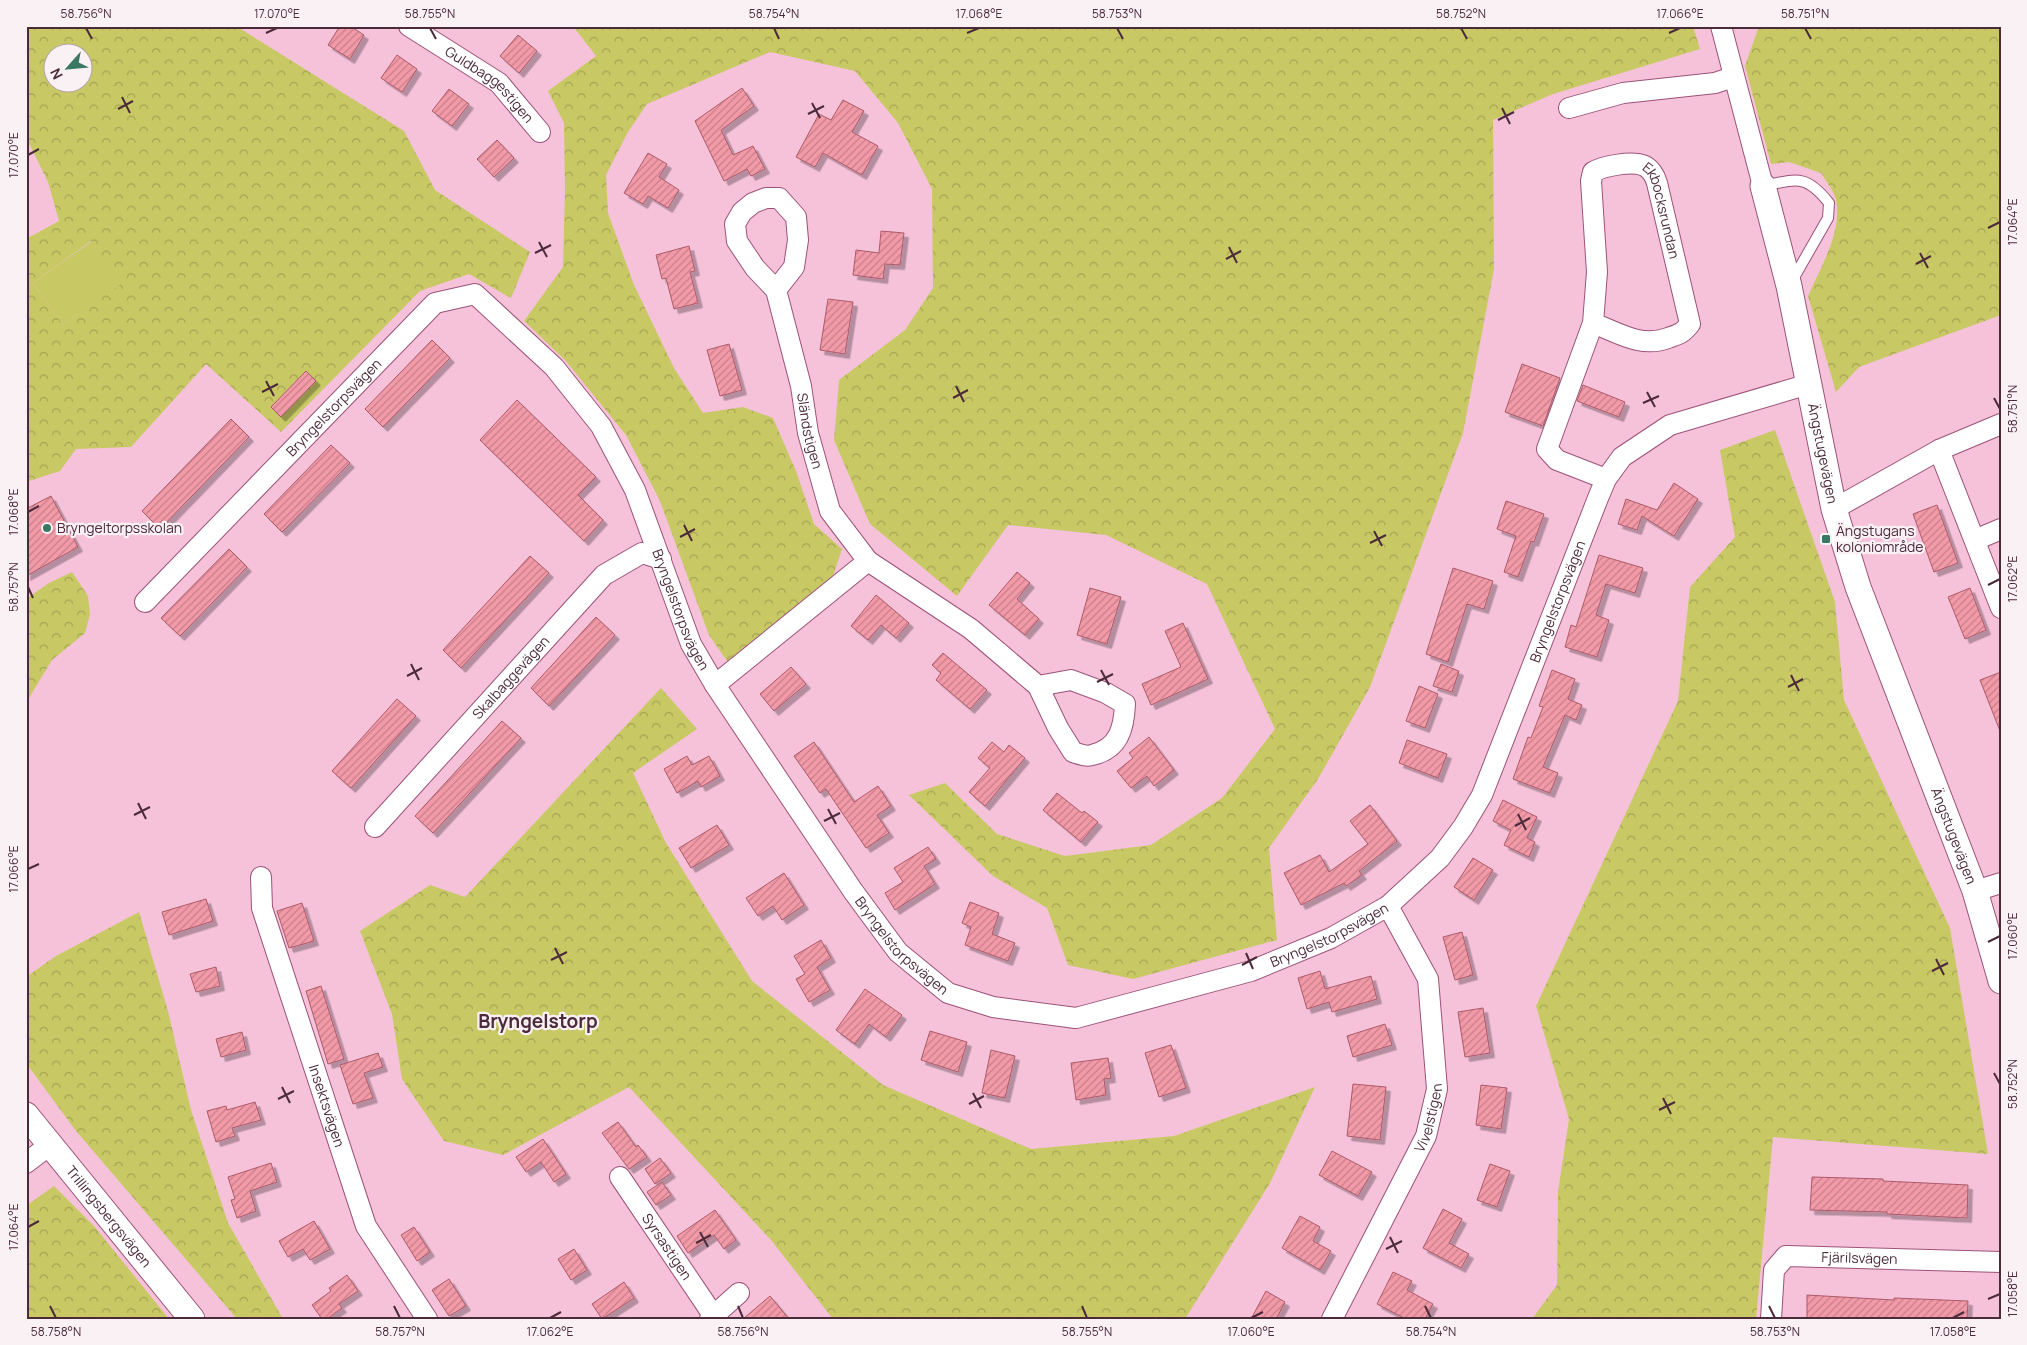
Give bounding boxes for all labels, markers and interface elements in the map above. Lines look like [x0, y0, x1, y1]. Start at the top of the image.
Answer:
text: 58.756°N [61, 5, 111, 22]
text: 17.070°E [254, 5, 300, 22]
text: 58.755°N [405, 5, 455, 22]
text: 58.754°N [749, 5, 799, 22]
text: 17.068°E [956, 5, 1003, 22]
text: 58.753°N [1092, 5, 1142, 22]
text: 58.752°N [1436, 5, 1486, 22]
text: 17.066°E [1656, 5, 1704, 22]
text: 58.751°N [1781, 5, 1829, 22]
street label: Guldbaggestigen [442, 41, 538, 127]
north arrow [42, 42, 92, 92]
text: N [45, 65, 67, 83]
text: 17.070°E [5, 132, 22, 178]
street label: Ekbocksrundan [1639, 157, 1684, 260]
text: 17.064°E [2004, 198, 2021, 246]
street label: Bryngelstorpsvägen [281, 354, 385, 460]
text: 58.751°N [2004, 385, 2021, 433]
street label: Sländstigen [793, 392, 828, 471]
street label: Ängstugevägen [1804, 401, 1843, 505]
text: 17.068°E [5, 488, 22, 535]
place label: Bryngeltorpsskolan [57, 518, 182, 537]
place label: Ängstugans koloniområde [1836, 521, 1923, 556]
marker: Bryngeltorpsskolan [41, 522, 53, 534]
marker: Ängstugans koloniområde [1820, 533, 1832, 545]
street label: Bryngelstorpsvägen [1525, 538, 1589, 665]
street label: Bryngelstorpsvägen [648, 546, 714, 673]
text: 17.062°E [2004, 555, 2021, 602]
text: 58.757°N [5, 562, 22, 612]
street label: Skalbaggevägen [468, 631, 553, 723]
street label: Ängstugevägen [1927, 785, 1981, 887]
text: 17.066°E [5, 845, 22, 893]
street label: Bryngelstorpsvägen [851, 892, 953, 999]
street label: Bryngelstorpsvägen [1267, 898, 1392, 971]
text: 17.060°E [2004, 912, 2021, 960]
district label: Bryngelstorp [478, 1008, 598, 1034]
text: 58.752°N [2004, 1059, 2021, 1109]
street label: Insektsvägen [305, 1062, 350, 1149]
street label: Vivelstigen [1409, 1083, 1446, 1155]
street label: Trillingsbergsvägen [62, 1162, 156, 1271]
text: 17.064°E [5, 1203, 22, 1251]
street label: Syrsastigen [638, 1209, 697, 1283]
street label: Fjärilsvägen [1821, 1247, 1898, 1268]
text: 17.058°E [2004, 1271, 2021, 1317]
text: 58.758°N [31, 1323, 81, 1340]
text: 58.757°N [375, 1323, 425, 1340]
text: 17.062°E [527, 1323, 574, 1340]
text: 58.756°N [718, 1323, 768, 1340]
text: 58.755°N [1062, 1323, 1112, 1340]
text: 17.060°E [1227, 1323, 1275, 1340]
text: 58.754°N [1406, 1323, 1456, 1340]
text: 58.753°N [1750, 1323, 1800, 1340]
text: 17.058°E [1930, 1323, 1976, 1340]

